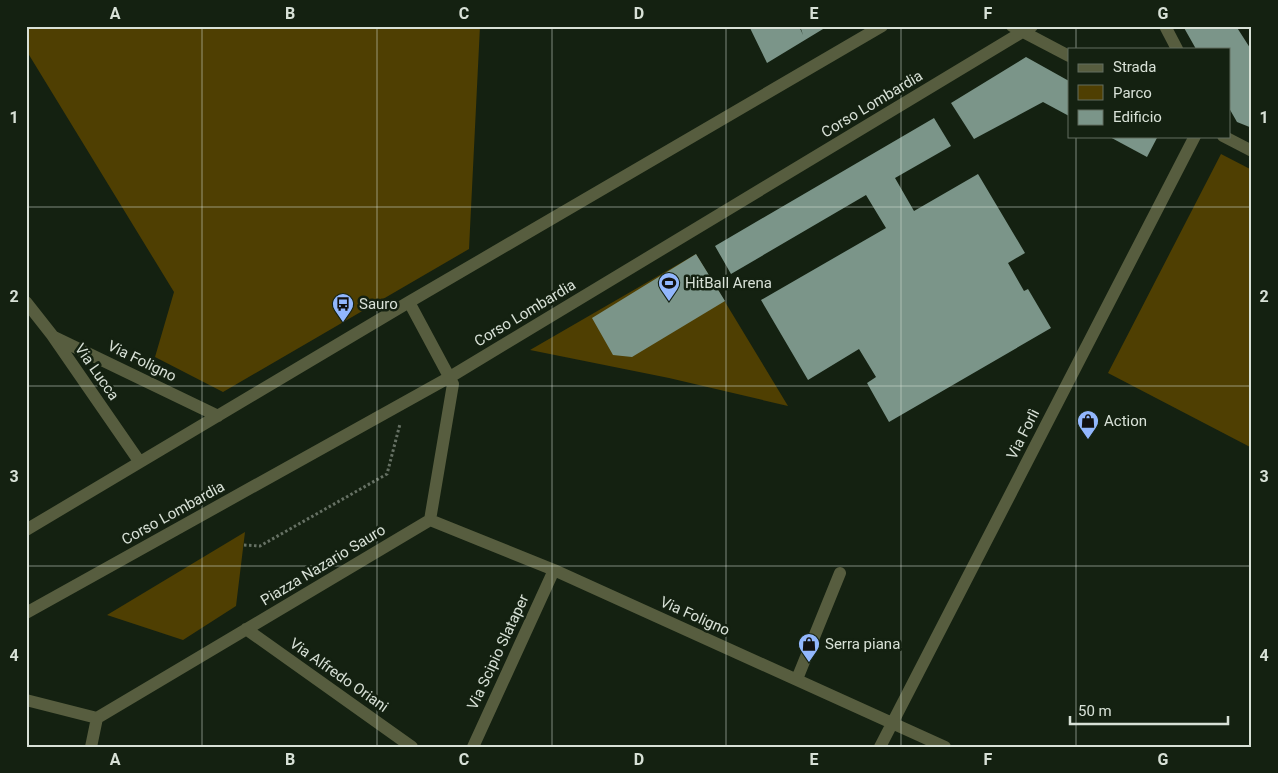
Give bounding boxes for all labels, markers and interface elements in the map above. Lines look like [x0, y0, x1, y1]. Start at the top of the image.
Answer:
text: A [110, 4, 121, 23]
text: B [285, 4, 295, 23]
text: C [459, 4, 469, 23]
text: D [634, 4, 644, 23]
text: E [810, 4, 819, 23]
text: F [984, 4, 993, 23]
text: G [1158, 4, 1169, 23]
legend [1068, 48, 1230, 138]
text: Strada [1113, 58, 1156, 76]
street label: Corso Lombardia [818, 67, 926, 141]
text: Parco [1113, 84, 1152, 102]
text: 1 [9, 108, 19, 127]
text: Edificio [1113, 108, 1162, 126]
text: 1 [1259, 108, 1269, 127]
sports icon: HitBall Arena [657, 271, 681, 302]
place label: HitBall Arena [685, 274, 772, 292]
street label: Corso Lombardia [471, 276, 579, 350]
text: 2 [9, 287, 19, 306]
text: 2 [1259, 287, 1269, 306]
bus stop icon: Sauro [331, 292, 355, 323]
place label: Sauro [359, 295, 398, 313]
street label: Via Foligno [105, 337, 179, 385]
street label: Via Lucca [71, 340, 123, 404]
street label: Via Forlì [1003, 406, 1043, 462]
shop icon: Action [1076, 409, 1100, 440]
place label: Action [1104, 412, 1147, 430]
text: 3 [9, 467, 19, 486]
text: 3 [1259, 467, 1269, 486]
street label: Corso Lombardia [118, 477, 228, 549]
street label: Piazza Nazario Sauro [257, 521, 389, 609]
street label: Via Scipio Slataper [463, 592, 533, 712]
street label: Via Foligno [657, 593, 733, 639]
shop icon: Serra piana [797, 632, 821, 663]
street label: Via Alfredo Oriani [286, 634, 392, 716]
place label: Serra piana [825, 635, 900, 653]
text: 4 [9, 646, 19, 665]
text: 4 [1259, 646, 1269, 665]
scale bar [1070, 693, 1228, 725]
text: 50 m [1078, 702, 1112, 720]
text: A [110, 750, 121, 769]
text: B [285, 750, 295, 769]
text: C [459, 750, 469, 769]
text: D [634, 750, 644, 769]
text: E [810, 750, 819, 769]
text: F [984, 750, 993, 769]
text: G [1158, 750, 1169, 769]

